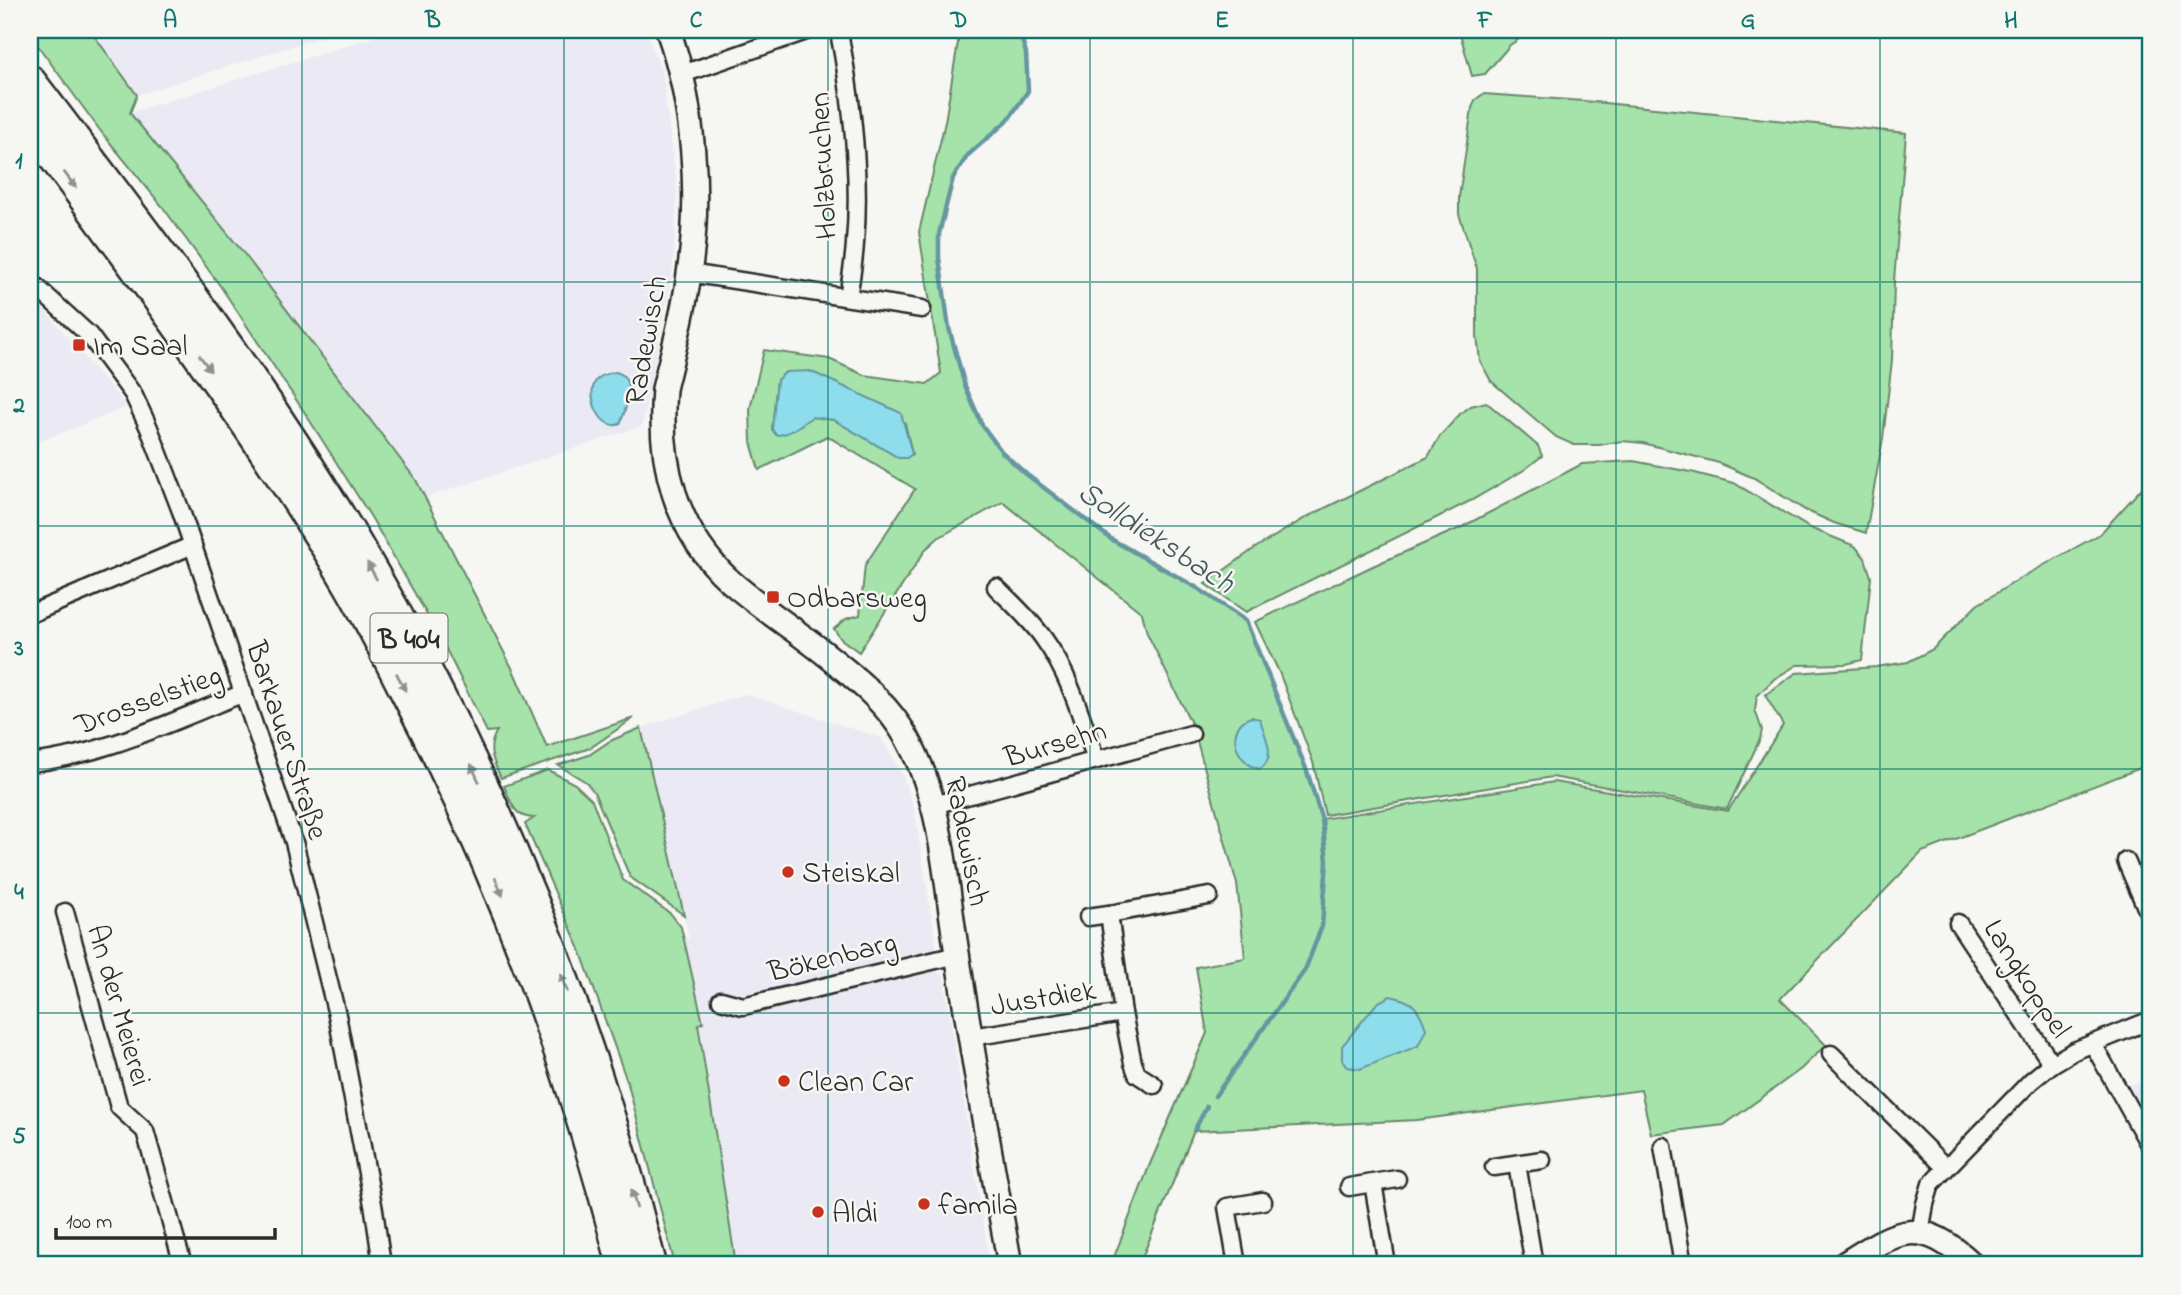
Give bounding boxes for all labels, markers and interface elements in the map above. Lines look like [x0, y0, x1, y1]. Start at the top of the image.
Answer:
text: A [163, 5, 177, 38]
text: B [424, 5, 441, 38]
text: C [690, 5, 703, 38]
text: D [950, 5, 967, 38]
text: E [1215, 5, 1229, 38]
text: F [1477, 5, 1493, 38]
text: G [1741, 5, 1755, 38]
text: H [2004, 5, 2018, 38]
street label: Holzbruchen [799, 91, 851, 241]
text: 1 [15, 146, 23, 179]
one-way arrow [63, 171, 77, 189]
street label: Radewisch [615, 272, 681, 409]
place label: Im Saal [93, 326, 188, 370]
marker: Im Saal [71, 337, 87, 353]
one-way arrow [198, 354, 212, 372]
text: 2 [12, 390, 25, 423]
water label: Solldieksbach [1067, 470, 1244, 608]
one-way arrow [366, 561, 378, 580]
place label: Odbarsweg [787, 578, 927, 622]
marker: Odbarsweg [765, 589, 781, 605]
road number: B 404 [370, 614, 448, 662]
text: 3 [13, 633, 24, 666]
street label: Barkauer Straße [232, 635, 338, 846]
street label: Drosselstieg [68, 655, 229, 749]
one-way arrow [395, 672, 407, 691]
street label: Bursehn [999, 710, 1112, 782]
one-way arrow [470, 763, 481, 783]
street label: Radewisch [931, 773, 999, 910]
place label: Steiskal [802, 853, 900, 897]
marker: Steiskal [780, 864, 796, 880]
text: 4 [14, 877, 24, 910]
one-way arrow [493, 877, 504, 898]
street label: Langkoppel [1970, 911, 2080, 1048]
street label: An der Meierei [73, 920, 161, 1092]
street label: Bökenbarg [763, 922, 902, 996]
street label: Justdiek [988, 970, 1100, 1030]
one-way arrow [559, 972, 570, 993]
place label: Clean Car [798, 1062, 914, 1106]
marker: Clean Car [776, 1073, 792, 1089]
text: 5 [12, 1121, 26, 1154]
place label: famila [938, 1185, 1018, 1229]
one-way arrow [628, 1188, 638, 1209]
place label: Aldi [832, 1193, 878, 1237]
marker: famila [916, 1196, 932, 1212]
scale bar [56, 1197, 275, 1241]
marker: Aldi [810, 1204, 826, 1220]
text: 100 m [66, 1208, 112, 1238]

